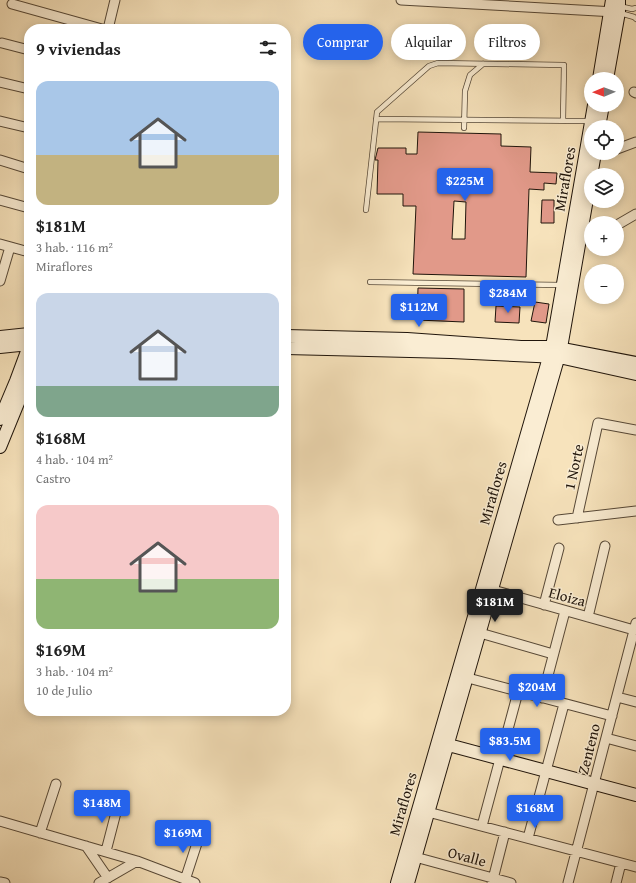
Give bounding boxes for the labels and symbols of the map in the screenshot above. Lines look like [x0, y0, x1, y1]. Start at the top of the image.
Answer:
north arrow [584, 72, 624, 112]
street label: Miraflores [549, 145, 581, 213]
pin: $225M [437, 168, 493, 202]
pin: $284M [480, 280, 536, 314]
pin: $112M [391, 294, 447, 328]
street label: 1 Norte [558, 442, 589, 492]
street label: Miraflores [473, 459, 512, 527]
street label: Eloiza [546, 582, 588, 611]
pin: $181M [467, 589, 523, 623]
pin: $204M [509, 674, 565, 708]
street label: Zenteno [572, 721, 605, 777]
pin: $83.5M [477, 728, 543, 762]
street label: Miraflores [383, 770, 422, 838]
pin: $148M [74, 790, 130, 824]
pin: $168M [507, 795, 563, 829]
pin: $169M [155, 820, 211, 854]
street label: Ovalle [446, 841, 489, 872]

